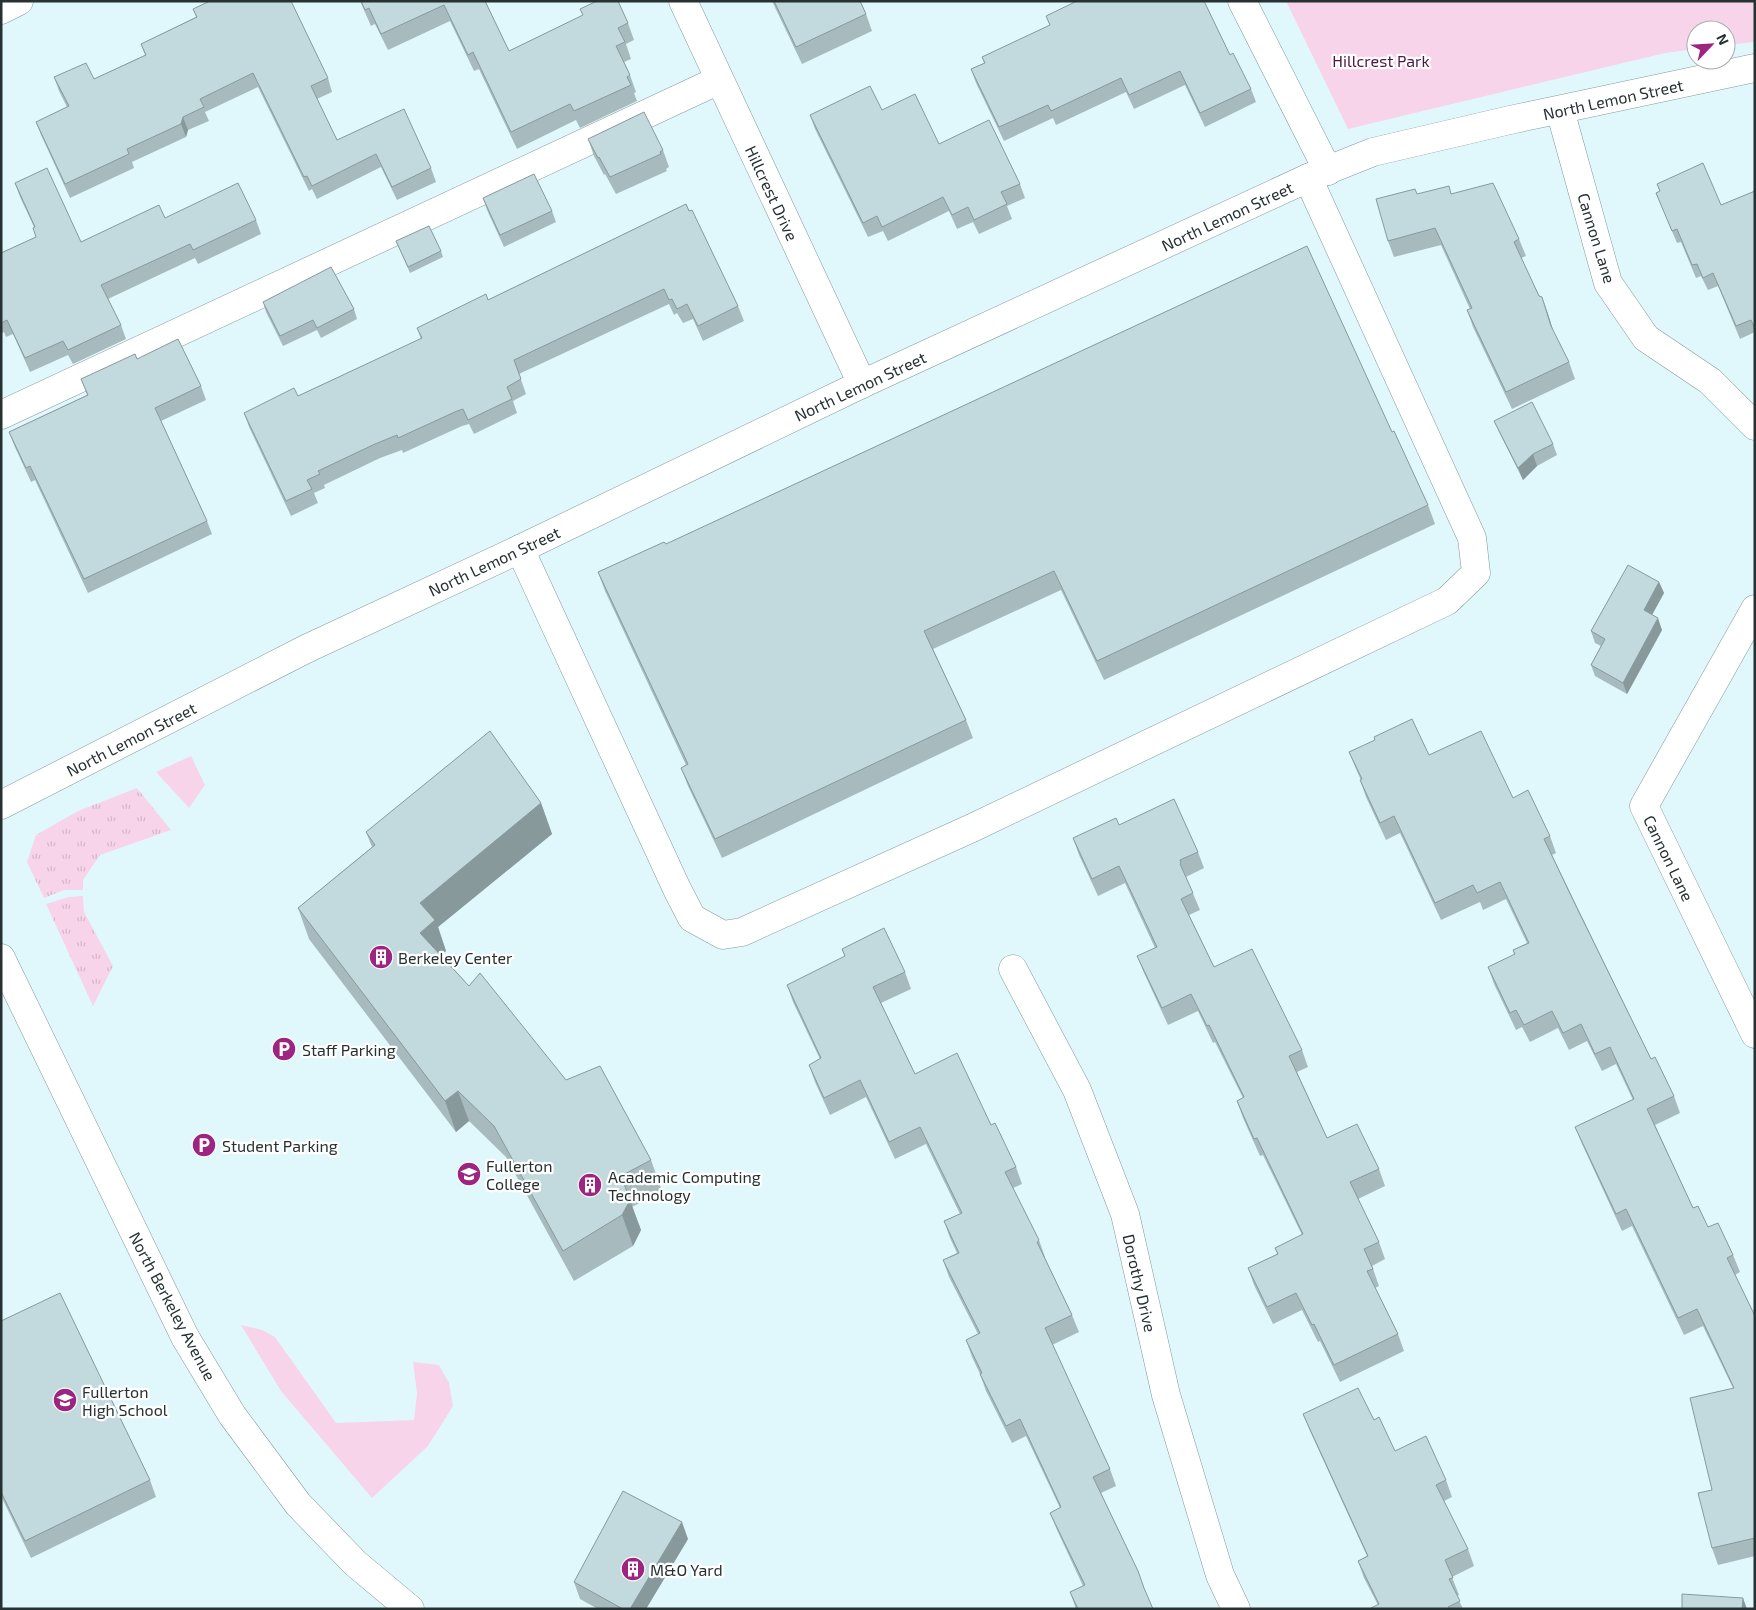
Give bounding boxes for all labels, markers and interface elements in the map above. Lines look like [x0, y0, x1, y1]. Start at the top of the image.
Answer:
north arrow [1686, 20, 1736, 70]
text: N [1713, 31, 1733, 47]
park label: Hillcrest Park [1332, 51, 1430, 70]
street label: North Lemon Street [1541, 75, 1685, 123]
street label: Hillcrest Drive [742, 143, 802, 243]
street label: North Lemon Street [1158, 177, 1296, 255]
street label: Cannon Lane [1574, 191, 1620, 285]
street label: North Lemon Street [791, 347, 929, 425]
street label: North Lemon Street [425, 522, 563, 600]
street label: North Lemon Street [63, 698, 199, 780]
street label: Cannon Lane [1640, 812, 1698, 904]
building icon: Berkeley Center [368, 944, 394, 970]
place label: Berkeley Center [398, 948, 513, 967]
parking icon: Staff Parking [271, 1036, 297, 1062]
place label: Staff Parking [302, 1040, 396, 1059]
parking icon: Student Parking [191, 1132, 217, 1158]
place label: Student Parking [222, 1136, 338, 1155]
place label: Fullerton College [486, 1156, 552, 1193]
school or university icon: Fullerton College [456, 1161, 482, 1187]
place label: Academic Computing Technology [608, 1167, 761, 1204]
building icon: Academic Computing Technology [577, 1172, 603, 1198]
street label: North Berkeley Avenue [126, 1229, 220, 1383]
street label: Dorothy Drive [1119, 1232, 1161, 1334]
place label: Fullerton High School [82, 1382, 168, 1419]
school or university icon: Fullerton High School [52, 1387, 78, 1413]
building icon: M&O Yard [620, 1556, 646, 1582]
place label: M&O Yard [650, 1560, 723, 1579]

